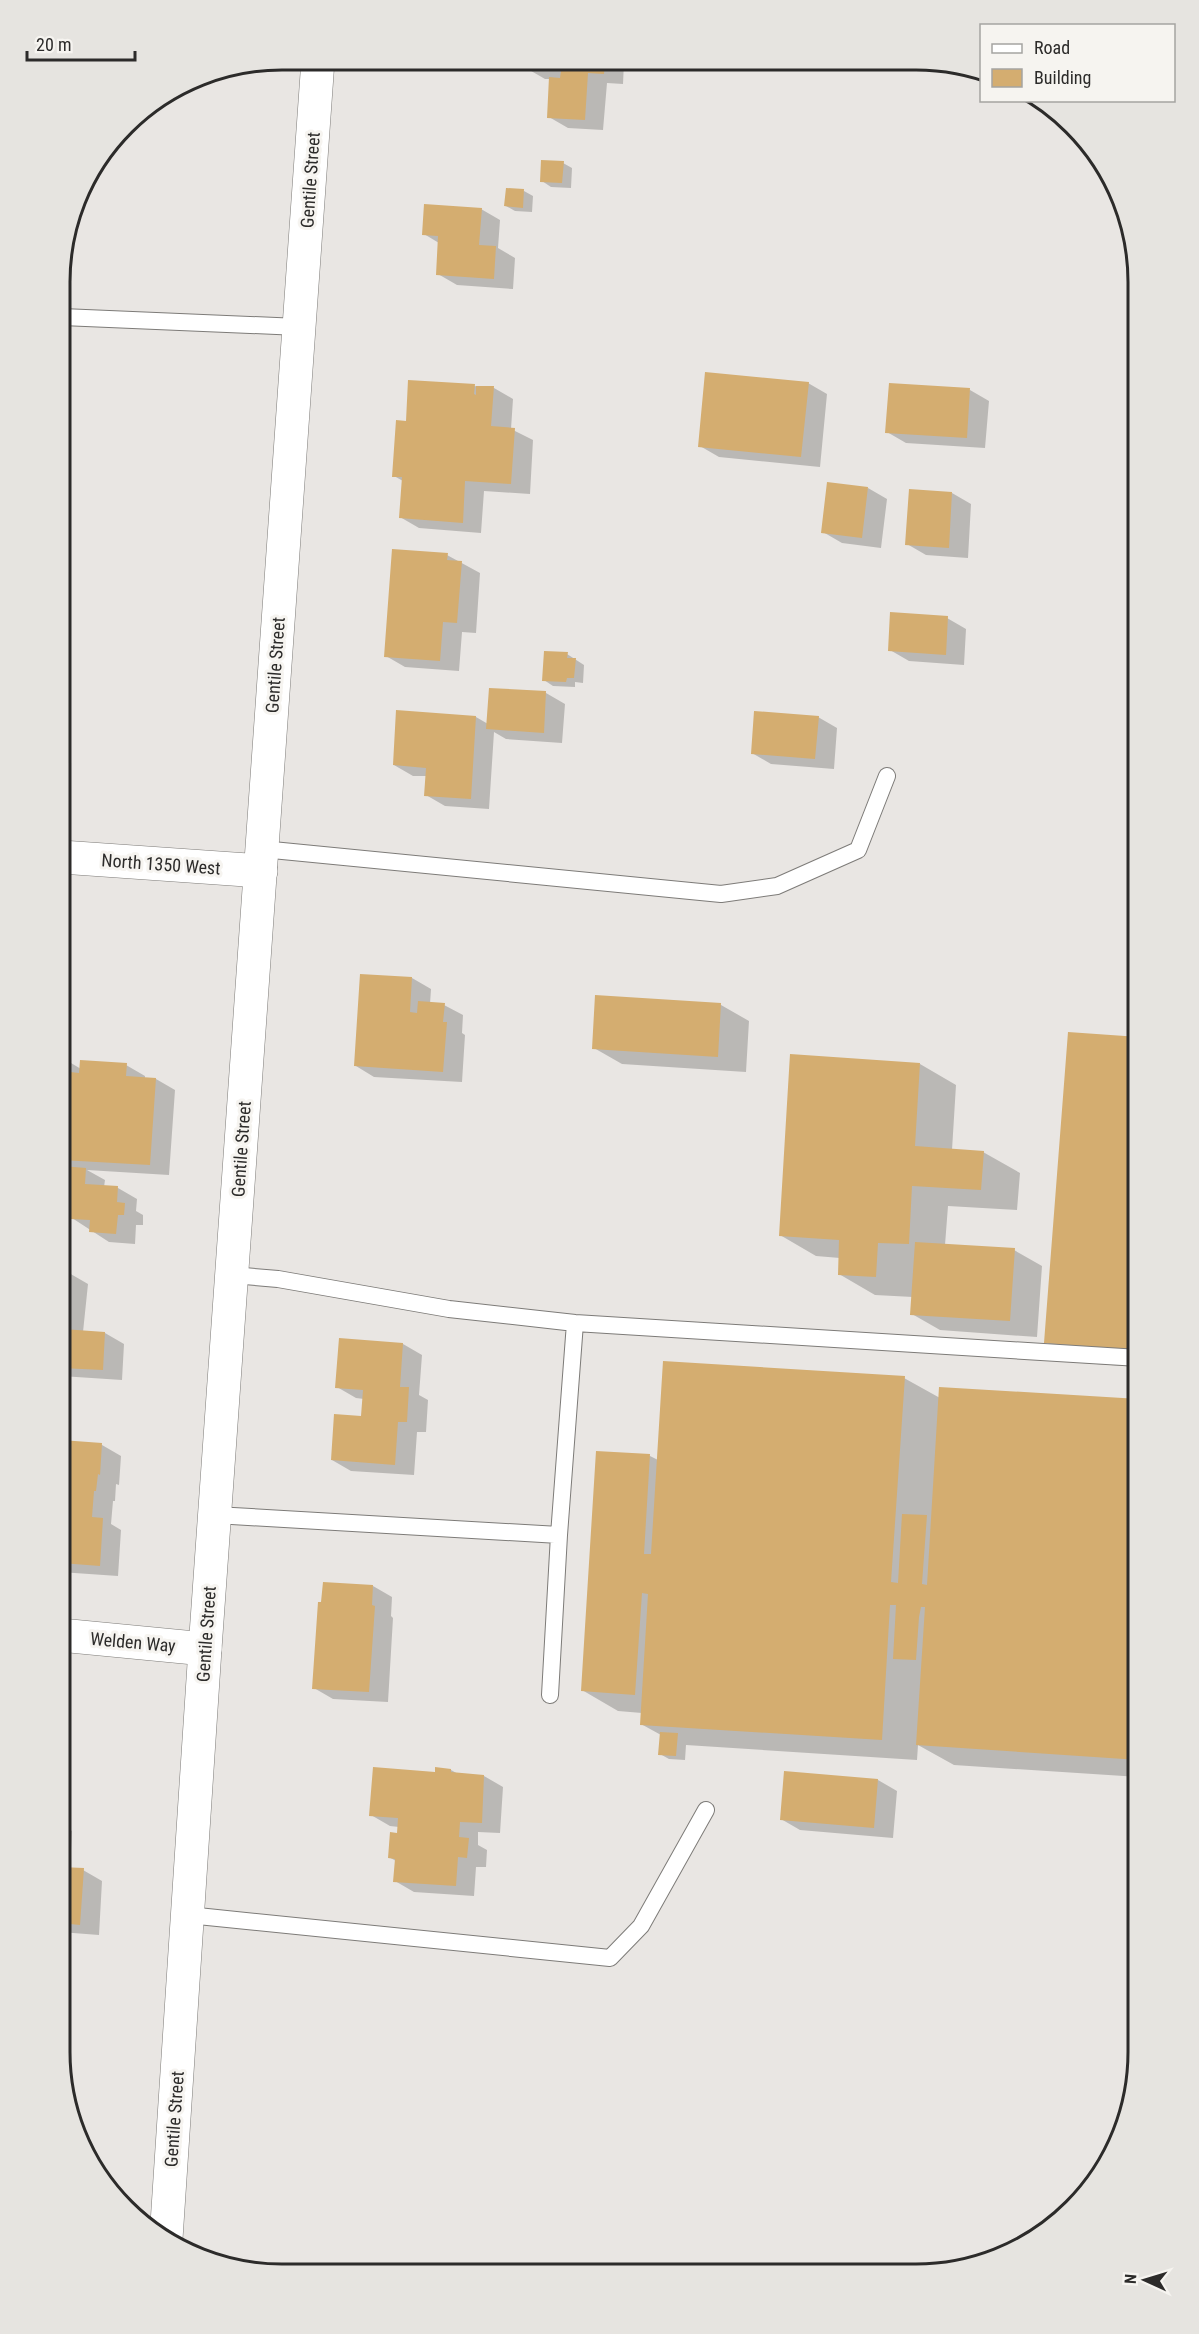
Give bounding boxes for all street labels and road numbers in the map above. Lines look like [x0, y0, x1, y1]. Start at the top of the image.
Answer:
street label: Gentile Street [296, 131, 324, 229]
street label: Gentile Street [261, 616, 289, 714]
street label: North 1350 West [101, 849, 221, 879]
street label: Gentile Street [227, 1100, 255, 1198]
street label: Gentile Street [192, 1585, 220, 1683]
street label: Welden Way [89, 1628, 177, 1656]
street label: Gentile Street [160, 2070, 188, 2168]

